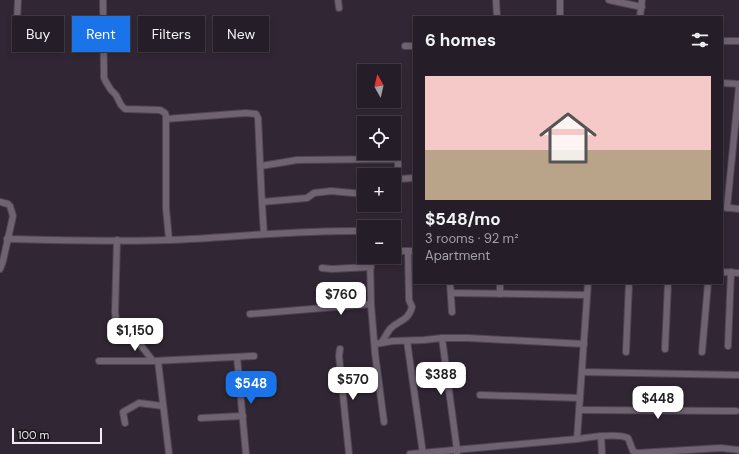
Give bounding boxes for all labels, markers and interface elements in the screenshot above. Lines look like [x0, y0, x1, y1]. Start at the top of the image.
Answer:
chip: Buy [12, 16, 64, 52]
chip: Rent [72, 16, 130, 52]
chip: Filters [138, 16, 205, 52]
chip: New [213, 16, 269, 52]
text: 6 homes [425, 29, 496, 51]
icon: filters [689, 29, 711, 51]
north arrow [357, 64, 401, 108]
map controls [357, 64, 401, 264]
icon: home [532, 102, 604, 174]
button: locate [357, 116, 401, 160]
button: + [357, 168, 401, 212]
text: $548/mo [425, 208, 501, 230]
button: − [357, 220, 401, 264]
text: 3 rooms · 92 m² [425, 230, 518, 247]
text: Apartment [425, 247, 490, 264]
pin: $760 [317, 282, 365, 316]
text: $760 [325, 286, 357, 303]
pin: $1,150 [102, 318, 168, 352]
text: $1,150 [116, 322, 154, 339]
pin: $388 [417, 362, 465, 396]
text: $388 [425, 366, 457, 383]
pin: $570 [329, 367, 377, 401]
pin: $548 [227, 371, 275, 405]
text: $570 [337, 371, 369, 388]
text: $548 [235, 375, 267, 392]
pin: $448 [634, 386, 682, 420]
text: $448 [642, 390, 674, 407]
scale bar [12, 426, 102, 445]
text: 100 m [18, 428, 49, 442]

